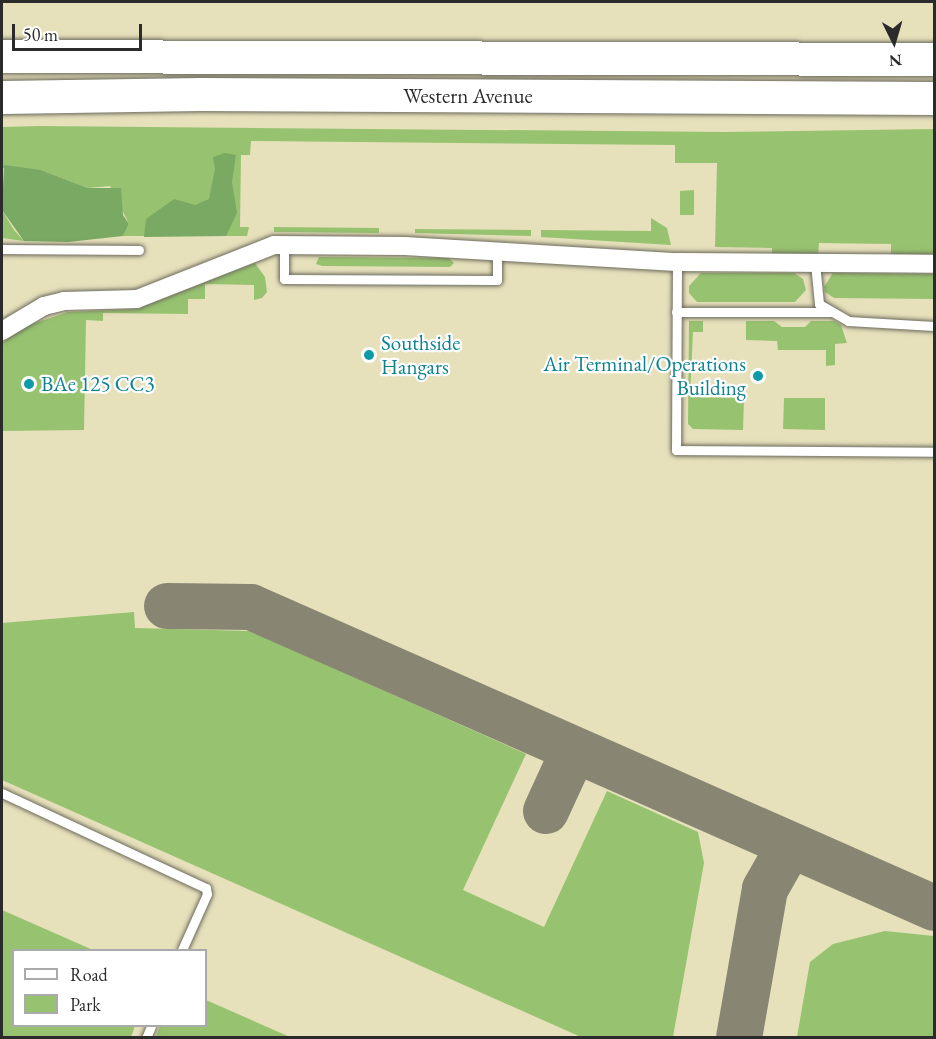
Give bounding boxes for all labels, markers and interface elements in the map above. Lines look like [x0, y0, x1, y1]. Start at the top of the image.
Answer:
scale bar [15, 12, 146, 50]
north arrow [864, 12, 924, 72]
text: 50 m [23, 23, 58, 46]
text: N [888, 49, 903, 71]
street label: Western Avenue [403, 83, 533, 109]
place label: Southside Hangars [381, 330, 460, 380]
marker: Southside Hangars [362, 348, 376, 362]
place label: Air Terminal/Operations Building [543, 351, 746, 401]
marker: Air Terminal/Operations Building [751, 369, 765, 383]
place label: BAe 125 CC3 [41, 371, 155, 397]
marker: BAe 125 CC3 [22, 377, 36, 391]
legend [12, 949, 207, 1027]
text: Road [70, 963, 108, 986]
text: Park [70, 993, 101, 1016]

